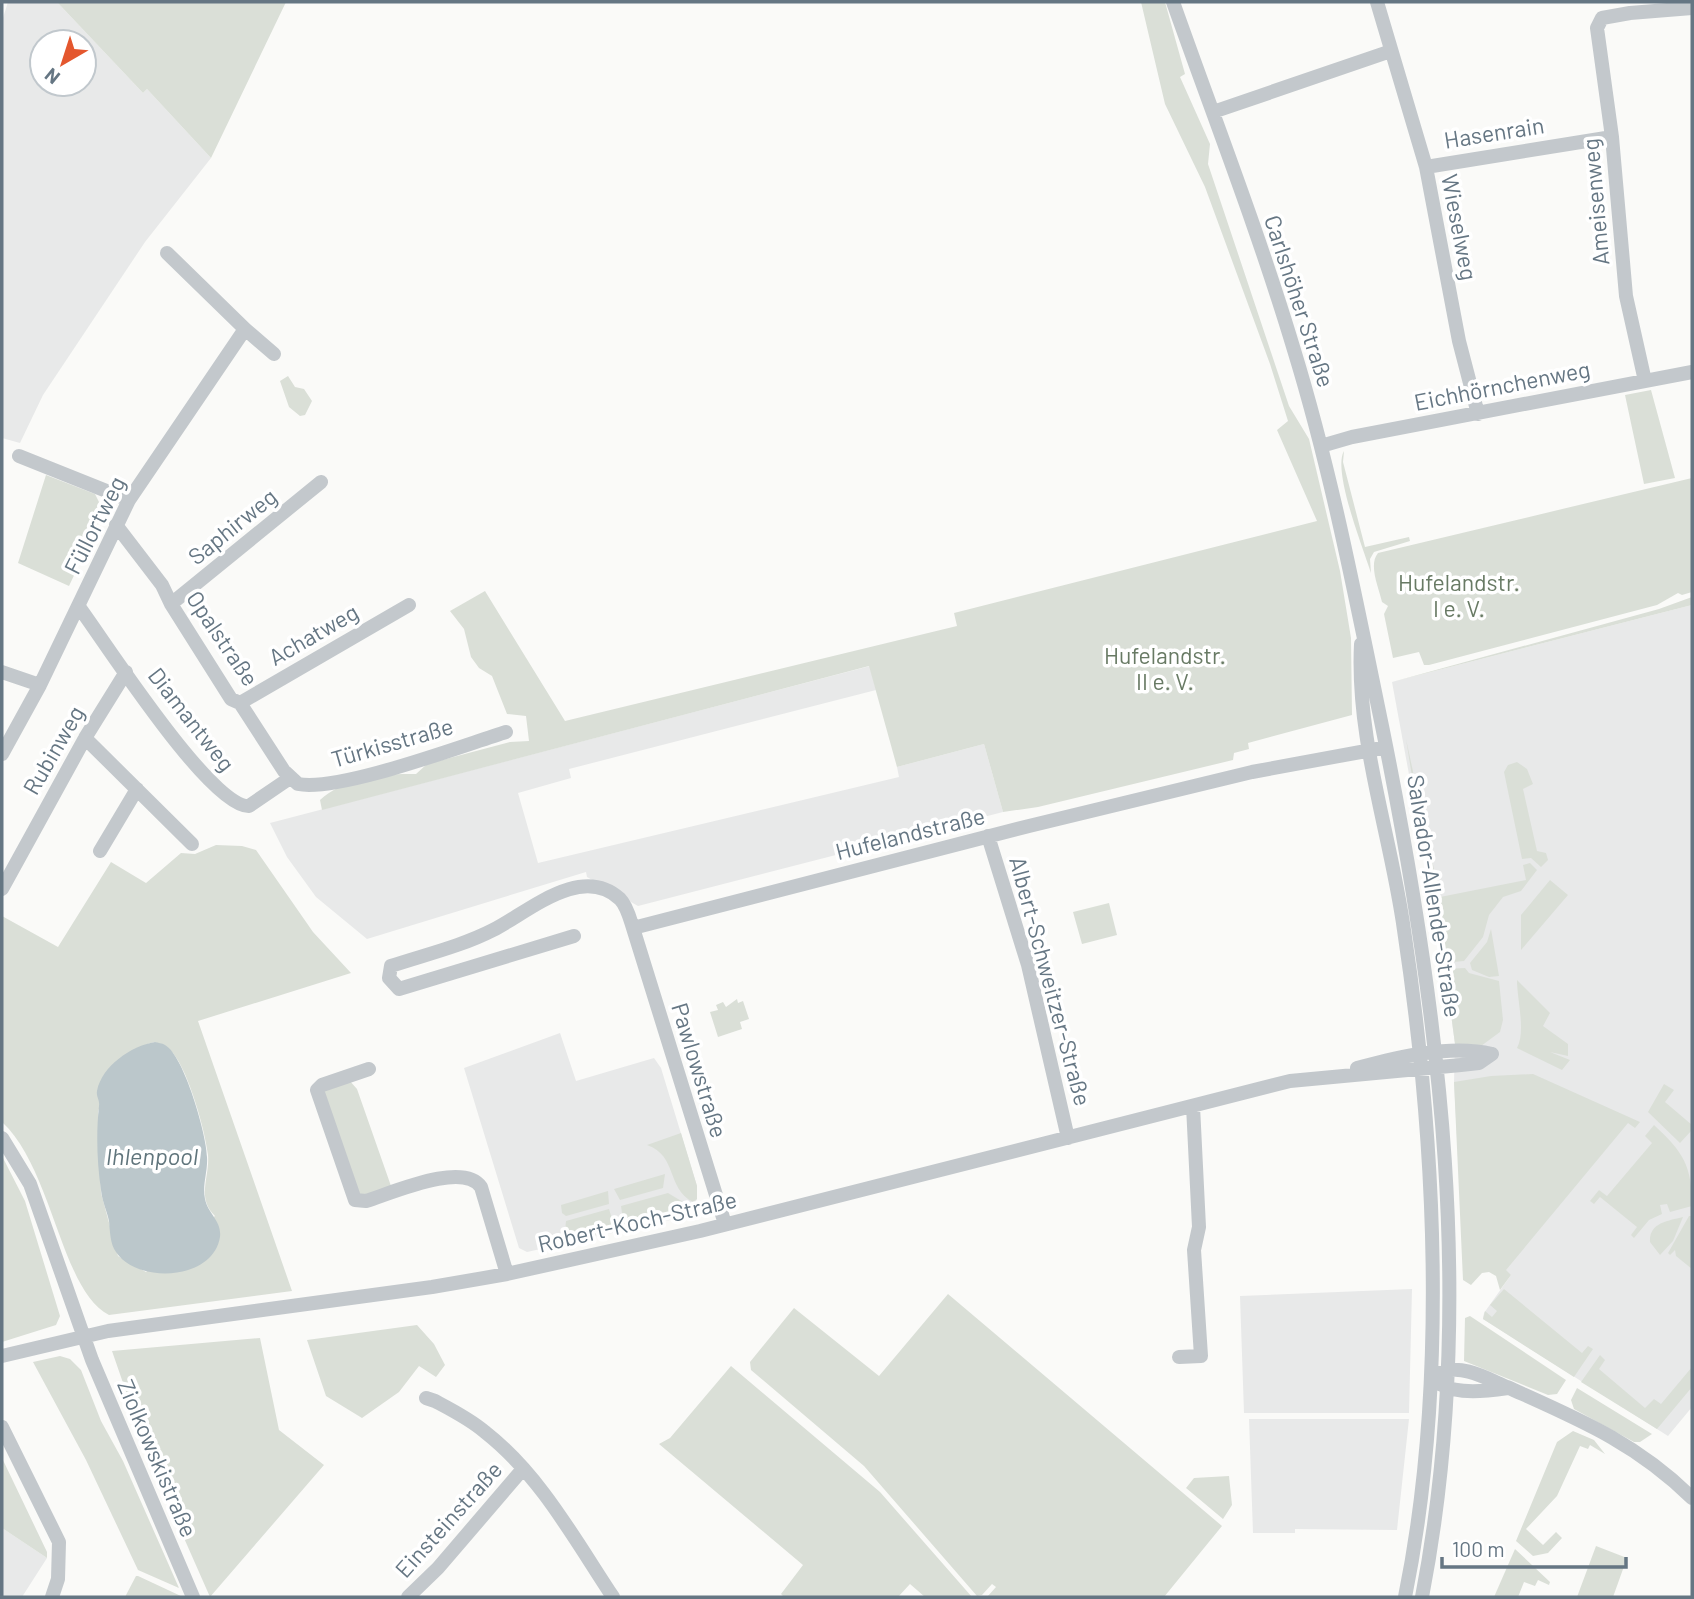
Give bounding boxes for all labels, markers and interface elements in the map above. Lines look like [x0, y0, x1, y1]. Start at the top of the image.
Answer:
north arrow [28, 28, 98, 98]
text: N [40, 64, 64, 90]
street label: Hasenrain [1442, 110, 1546, 154]
street label: Ameisenweg [1576, 137, 1614, 267]
street label: Wieselweg [1436, 172, 1484, 282]
street label: Carlshöher Straße [1259, 211, 1341, 391]
street label: Eichhörnchenweg [1412, 354, 1592, 416]
street label: Füllortweg [57, 471, 131, 579]
street label: Saphirweg [182, 482, 282, 570]
park label: Hufelandstr. I e. V. [1398, 568, 1520, 622]
street label: Opalstraße [181, 585, 265, 691]
street label: Achatweg [263, 597, 363, 671]
park label: Hufelandstr. II e. V. [1104, 641, 1226, 695]
street label: Diamantweg [143, 661, 241, 777]
street label: Rubinweg [16, 701, 90, 799]
street label: Türkisstraße [328, 711, 456, 773]
street label: Salvador-Allende-Straße [1402, 773, 1468, 1019]
street label: Hufelandstraße [832, 801, 988, 865]
street label: Albert-Schweitzer-Straße [1004, 853, 1098, 1109]
street label: Pawlowstraße [666, 999, 734, 1141]
water label: Ihlenpool [106, 1141, 199, 1170]
street label: Robert-Koch-Straße [535, 1184, 739, 1258]
street label: Ziolkowskistraße [112, 1375, 204, 1541]
street label: Einsteinstraße [389, 1455, 507, 1583]
scale bar [1442, 1526, 1626, 1570]
text: 100 m [1452, 1536, 1505, 1561]

